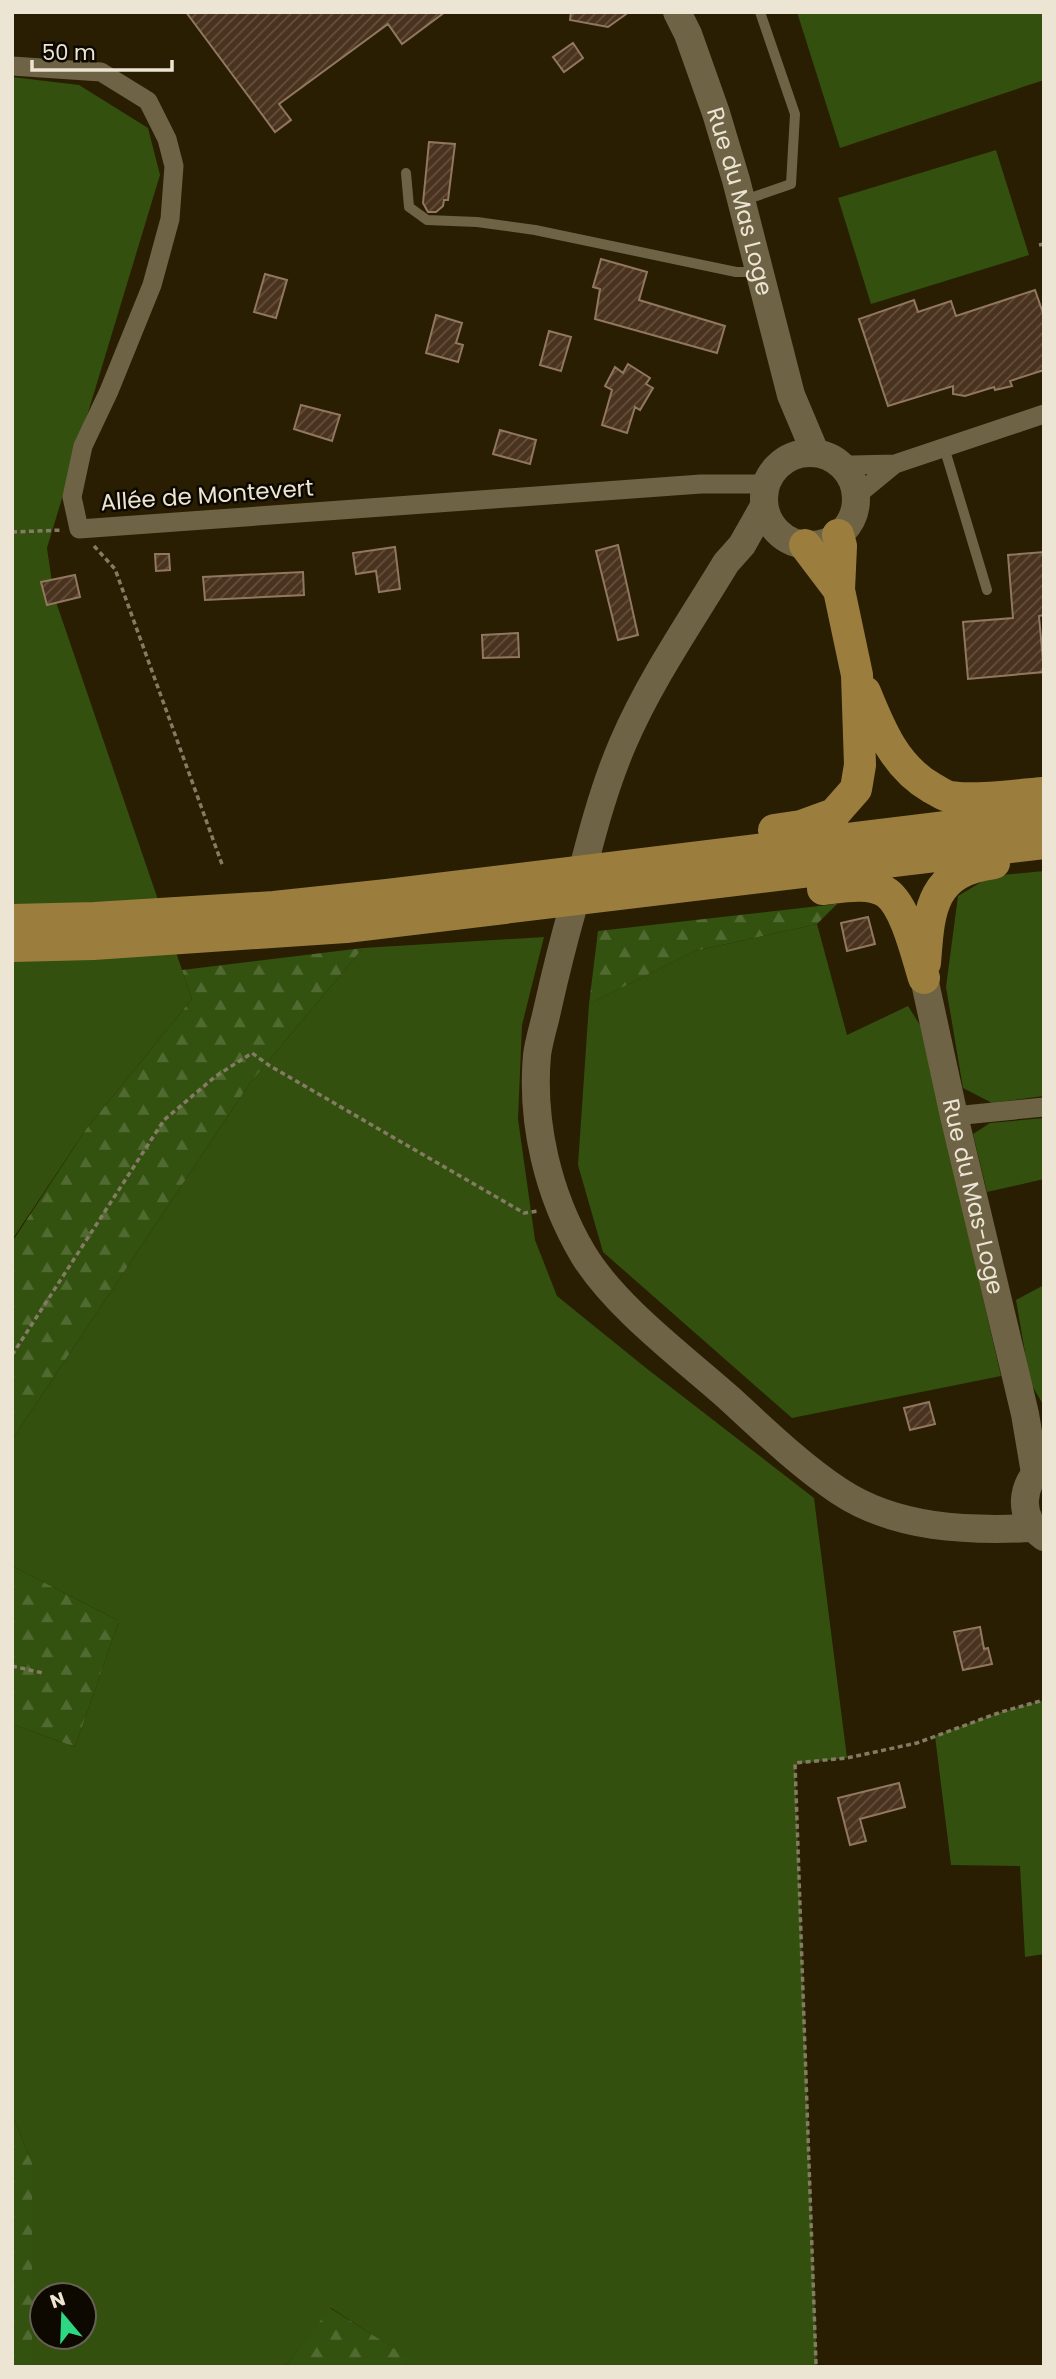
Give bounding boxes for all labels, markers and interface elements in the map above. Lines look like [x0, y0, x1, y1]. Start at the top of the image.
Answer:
scale bar [32, 28, 172, 72]
text: 50 m [42, 38, 96, 67]
street label: Rue du Mas Loge [699, 103, 781, 299]
street label: Allée de Montevert [99, 472, 315, 518]
street label: Rue du Mas-Loge [935, 1096, 1012, 1298]
north arrow [28, 2281, 98, 2351]
text: N [46, 2285, 69, 2315]

